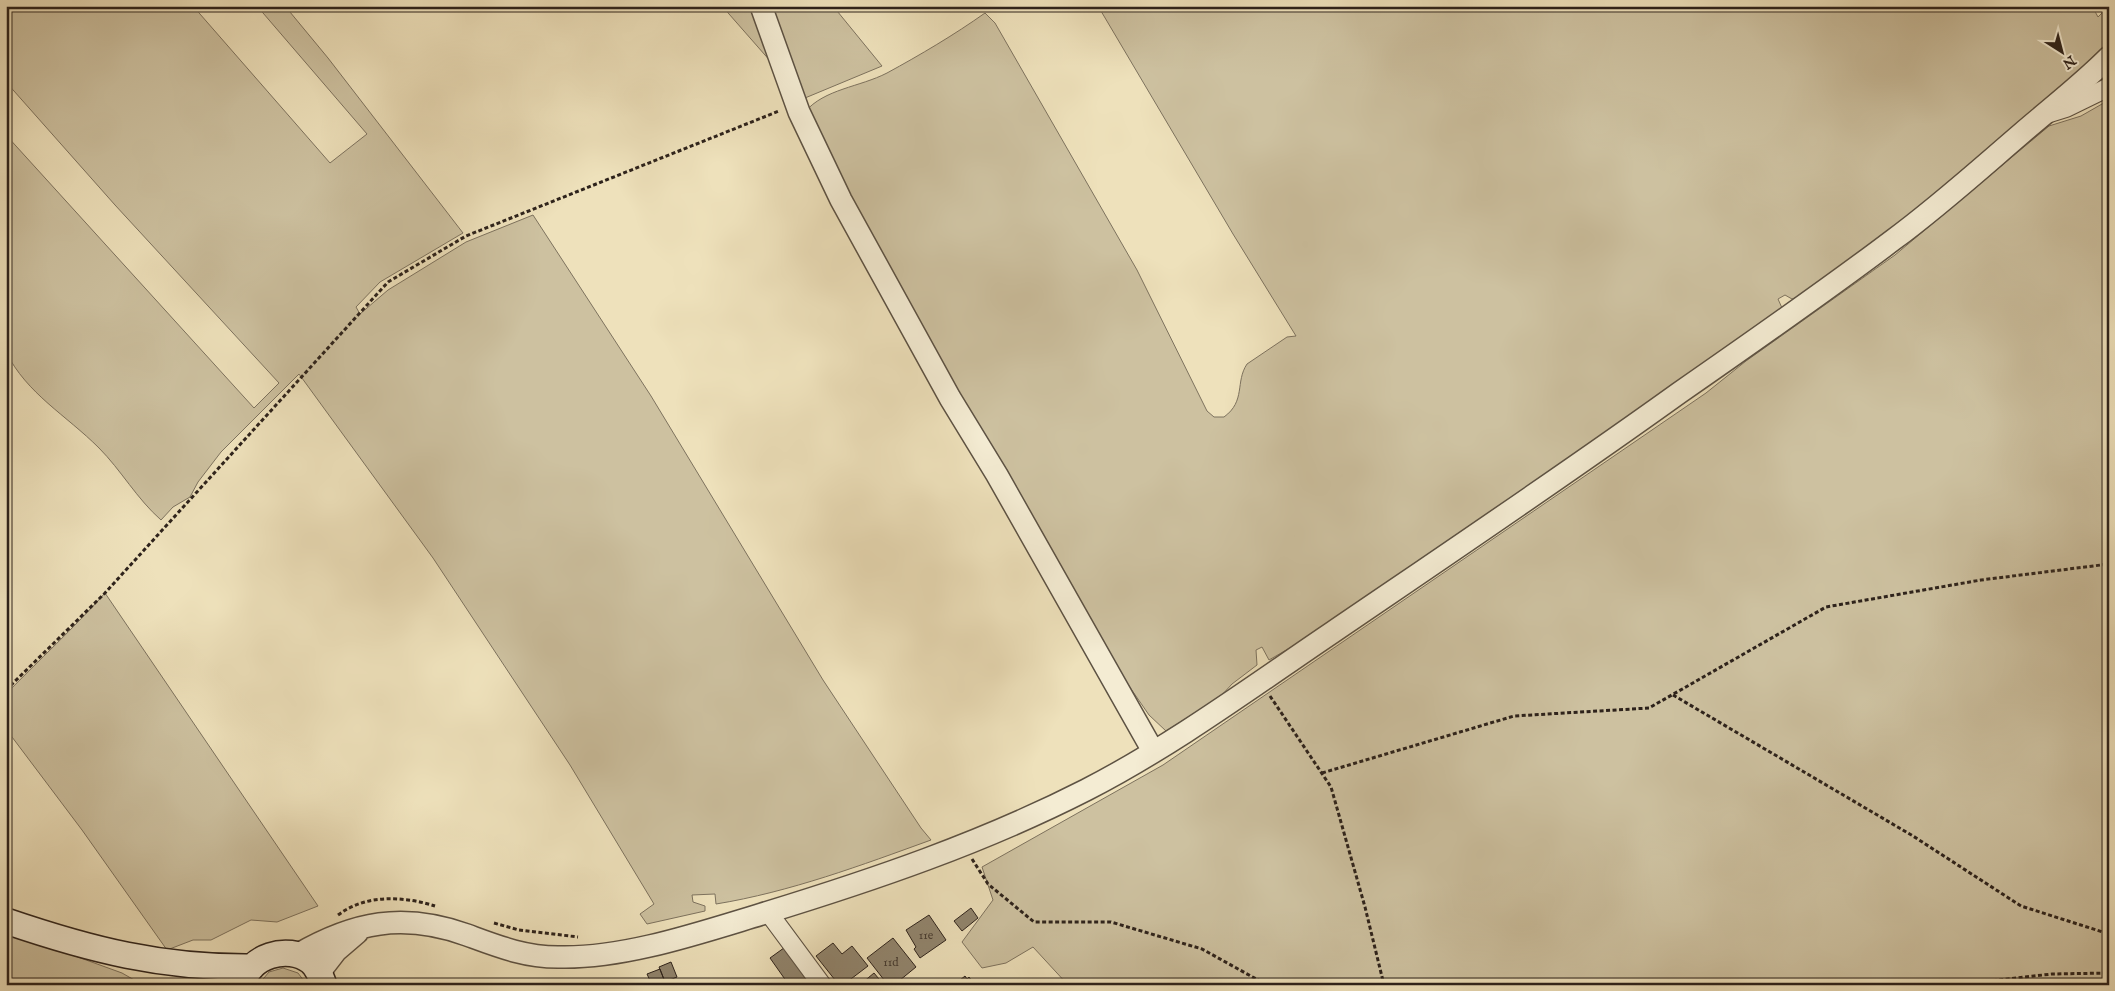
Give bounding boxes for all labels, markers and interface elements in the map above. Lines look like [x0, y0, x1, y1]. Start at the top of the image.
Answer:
north arrow [2038, 28, 2088, 78]
text: N [2059, 50, 2080, 73]
house number: 11e [919, 928, 934, 943]
house number: 11d [883, 955, 899, 970]

